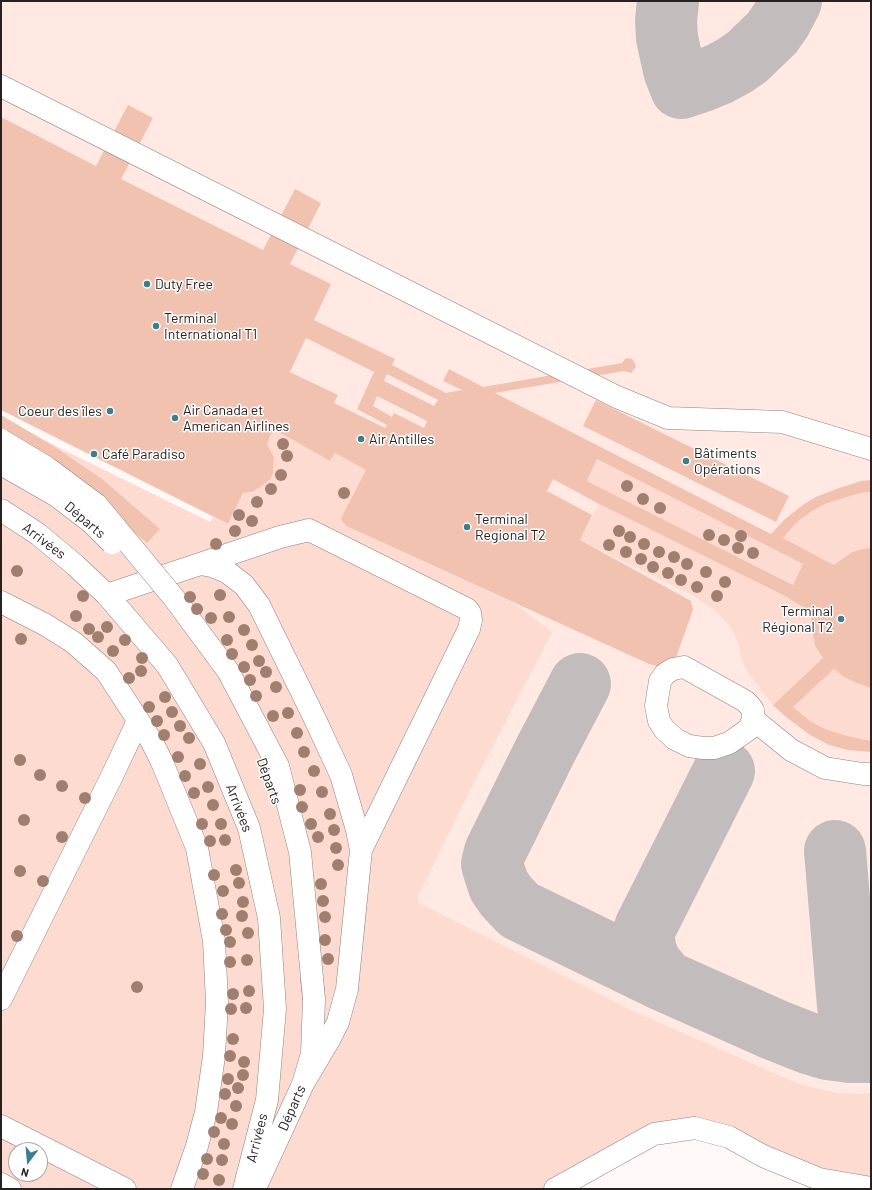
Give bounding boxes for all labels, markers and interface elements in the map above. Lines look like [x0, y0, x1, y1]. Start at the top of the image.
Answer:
place label: Duty Free [155, 276, 213, 292]
marker: Duty Free [142, 279, 152, 289]
place label: Terminal International T1 [164, 310, 257, 342]
marker: Terminal International T1 [151, 321, 161, 331]
place label: Air Canada et American Airlines [183, 402, 289, 434]
place label: Coeur des îles [18, 403, 102, 419]
marker: Coeur des îles [105, 406, 115, 416]
marker: Air Canada et American Airlines [170, 413, 180, 423]
place label: Air Antilles [369, 431, 434, 447]
marker: Air Antilles [356, 434, 366, 444]
place label: Bâtiments Opérations [694, 445, 761, 478]
place label: Café Paradiso [102, 446, 185, 462]
marker: Café Paradiso [89, 449, 99, 459]
marker: Bâtiments Opérations [681, 456, 691, 466]
street label: Départs [61, 498, 109, 542]
place label: Terminal Regional T2 [475, 511, 546, 544]
street label: Arrivées [19, 519, 69, 563]
marker: Terminal Regional T2 [462, 522, 472, 532]
place label: Terminal Régional T2 [762, 603, 833, 636]
marker: Terminal Régional T2 [836, 614, 846, 624]
street label: Départs [253, 756, 285, 806]
street label: Arrivées [222, 782, 256, 834]
street label: Départs [275, 1083, 309, 1133]
street label: Arrivées [243, 1112, 271, 1164]
north arrow [8, 1142, 48, 1182]
text: N [20, 1166, 30, 1180]

